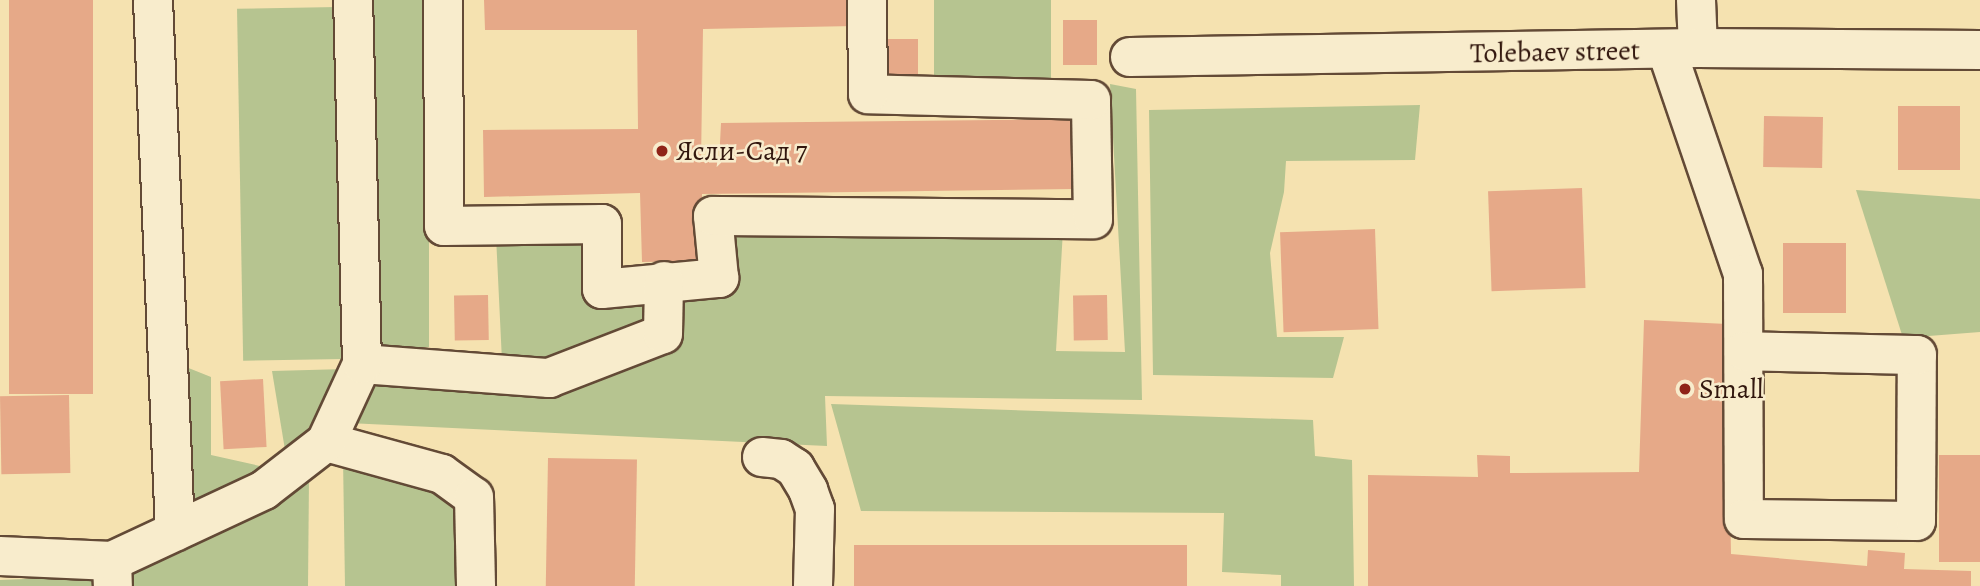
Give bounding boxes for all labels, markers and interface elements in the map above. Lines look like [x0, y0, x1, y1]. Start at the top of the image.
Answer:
street label: Tolebaev street [1470, 34, 1640, 70]
place label: Ясли-Сад 7 [676, 134, 807, 168]
marker: Ясли-Сад 7 [654, 143, 670, 159]
place label: Small [1699, 372, 1764, 406]
marker: Small [1677, 381, 1693, 397]

